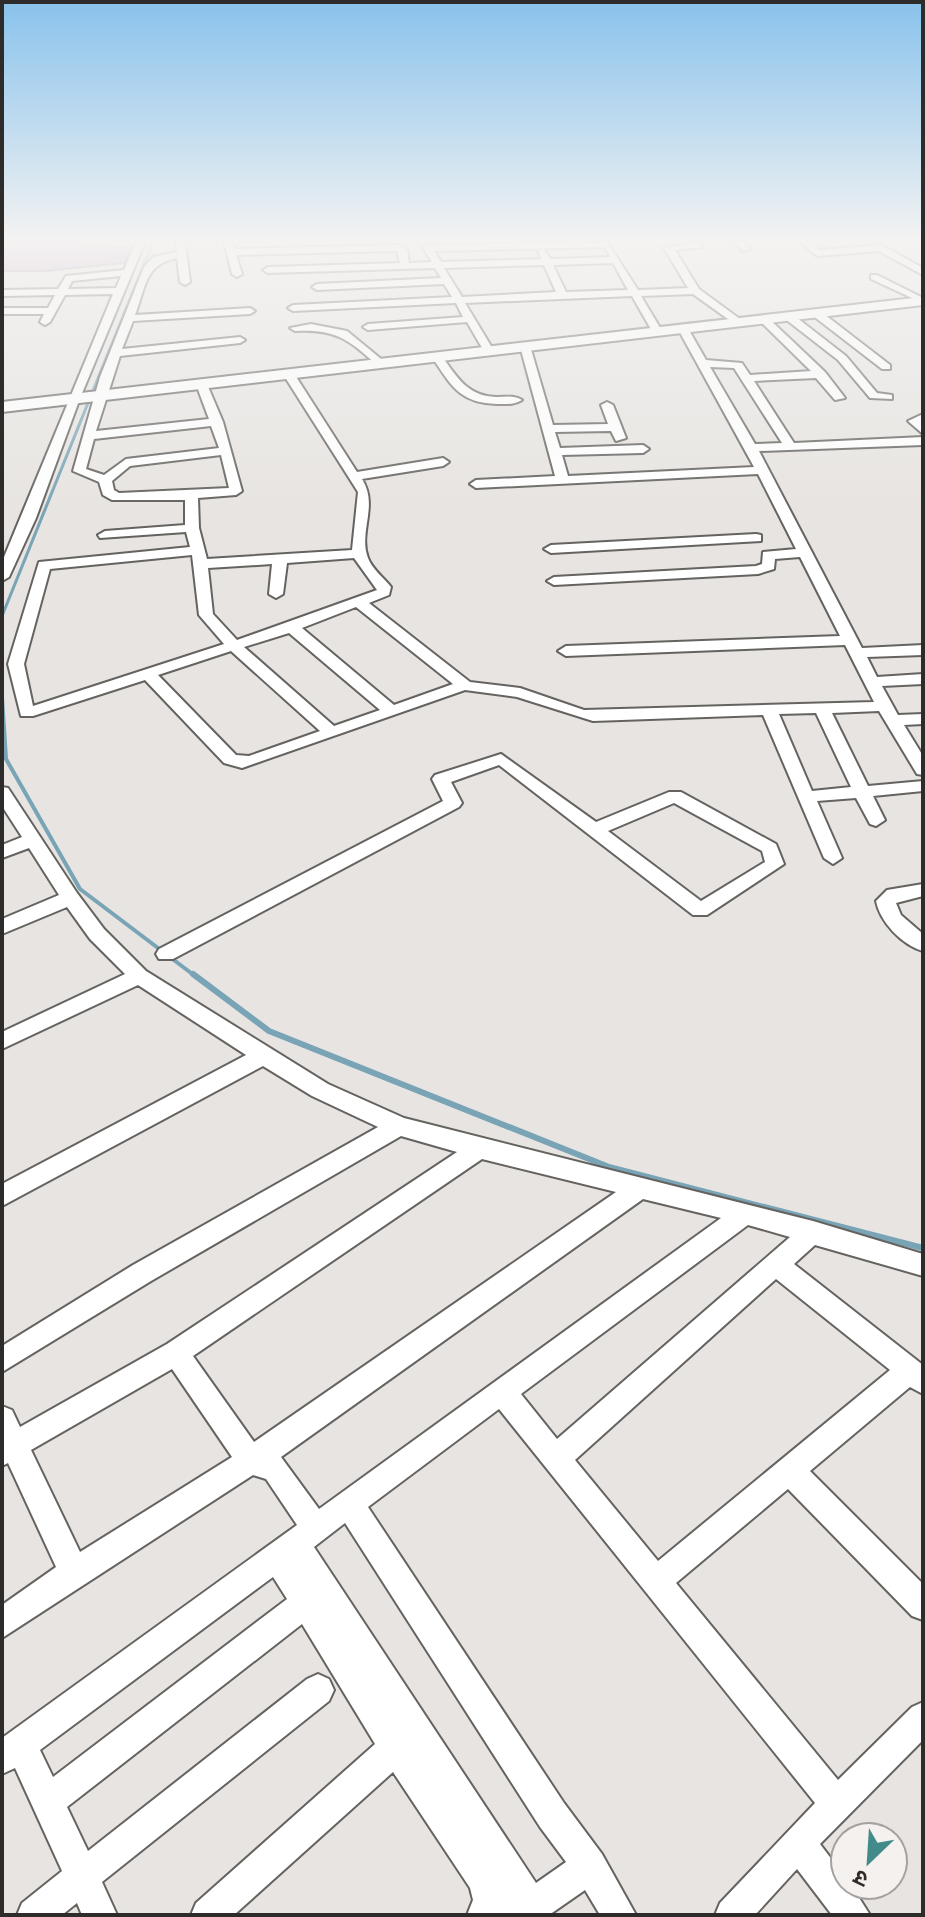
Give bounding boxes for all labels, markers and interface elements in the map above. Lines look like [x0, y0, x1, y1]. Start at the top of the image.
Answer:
north arrow [829, 1821, 909, 1901]
text: उ [849, 1864, 872, 1893]

